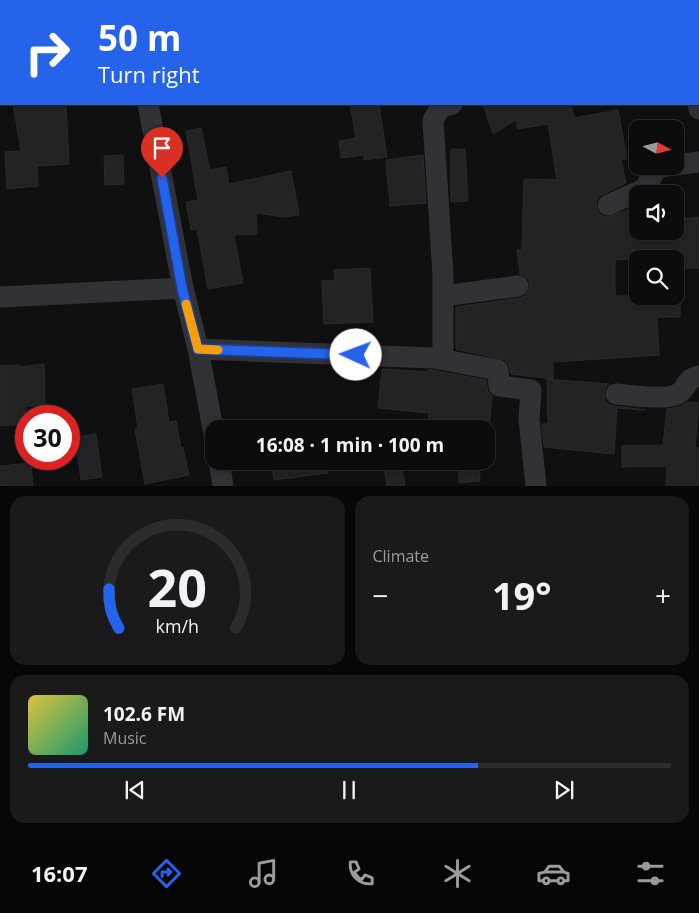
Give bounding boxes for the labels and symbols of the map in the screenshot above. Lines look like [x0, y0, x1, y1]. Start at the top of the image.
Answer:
north arrow [629, 120, 684, 175]
pin [141, 127, 183, 178]
position arrow [329, 328, 381, 380]
speed limit sign: 30 [15, 405, 80, 470]

